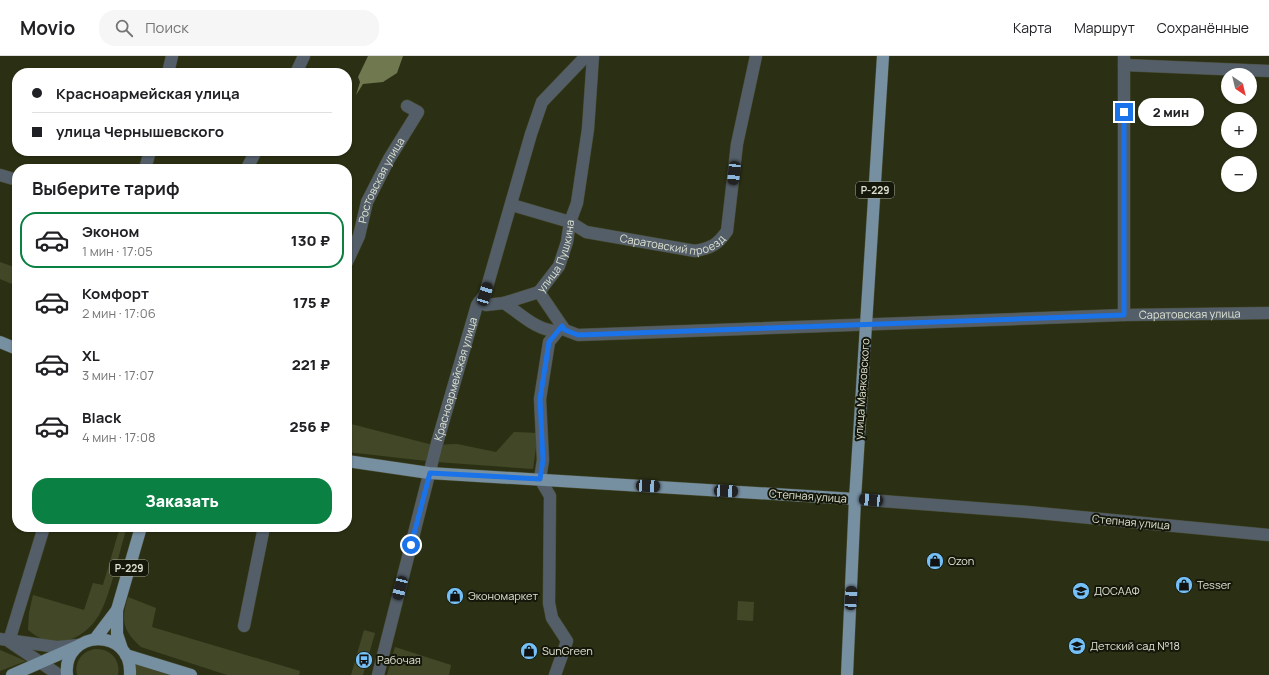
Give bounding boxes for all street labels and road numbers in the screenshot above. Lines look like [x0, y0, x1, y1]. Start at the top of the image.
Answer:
street label: Ростовская улица [354, 134, 408, 225]
road number: Р-229 [856, 182, 894, 198]
street label: улица Пушкина [533, 219, 577, 295]
street label: Саратовский проезд [619, 230, 728, 258]
street label: Саратовская улица [1139, 305, 1241, 322]
street label: Красноармейская улица [430, 315, 480, 443]
street label: улица Маяковского [850, 337, 873, 440]
street label: Степная улица [769, 485, 848, 506]
street label: Степная улица [1091, 511, 1171, 532]
road number: Р-229 [110, 560, 148, 576]

